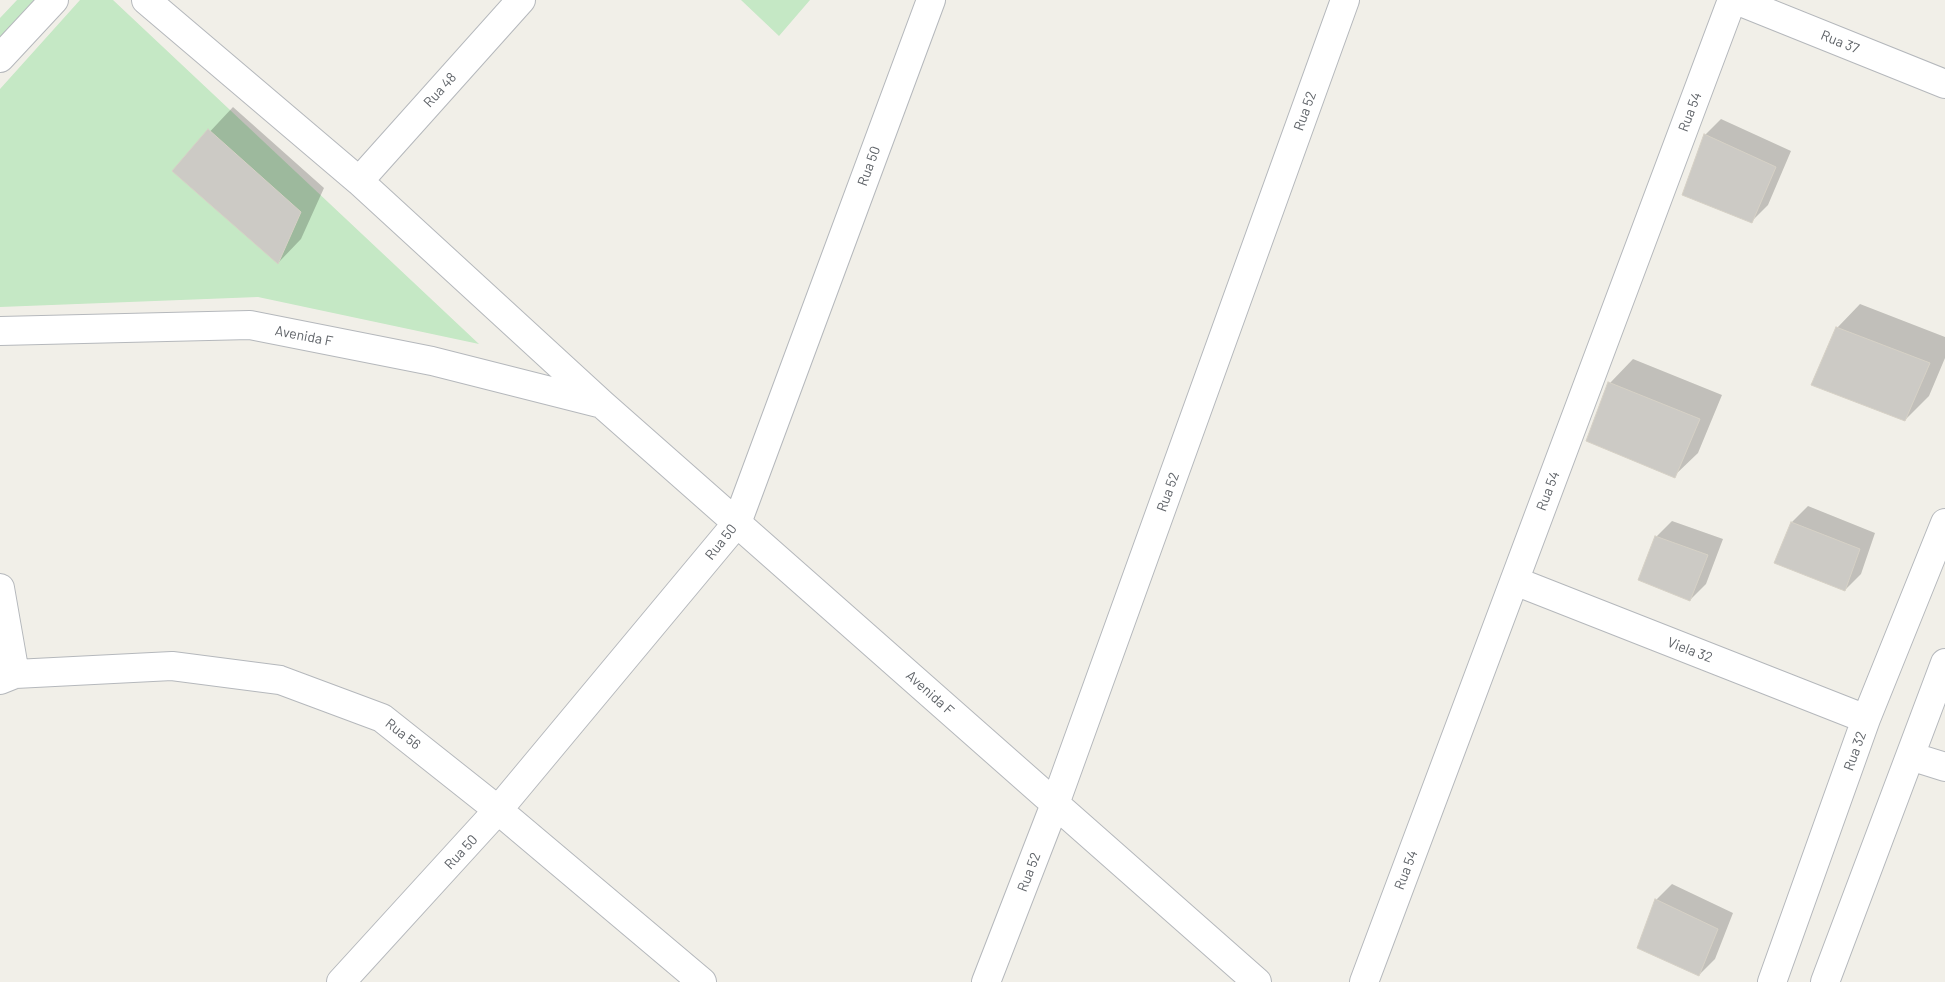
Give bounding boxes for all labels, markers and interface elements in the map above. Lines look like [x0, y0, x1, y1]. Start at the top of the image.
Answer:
street label: Rua 37 [1818, 27, 1862, 57]
street label: Rua 48 [420, 69, 460, 111]
street label: Rua 52 [1290, 89, 1320, 133]
street label: Rua 54 [1675, 90, 1705, 134]
street label: Rua 50 [854, 144, 884, 188]
street label: Avenida F [274, 322, 334, 350]
street label: Rua 54 [1533, 469, 1563, 513]
street label: Rua 52 [1153, 470, 1183, 514]
street label: Rua 50 [702, 521, 740, 563]
street label: Viela 32 [1665, 634, 1715, 666]
street label: Avenida F [903, 667, 957, 719]
street label: Rua 56 [382, 715, 424, 753]
street label: Rua 32 [1840, 729, 1870, 773]
street label: Rua 50 [441, 831, 481, 873]
street label: Rua 54 [1391, 848, 1421, 892]
street label: Rua 52 [1014, 850, 1044, 894]

